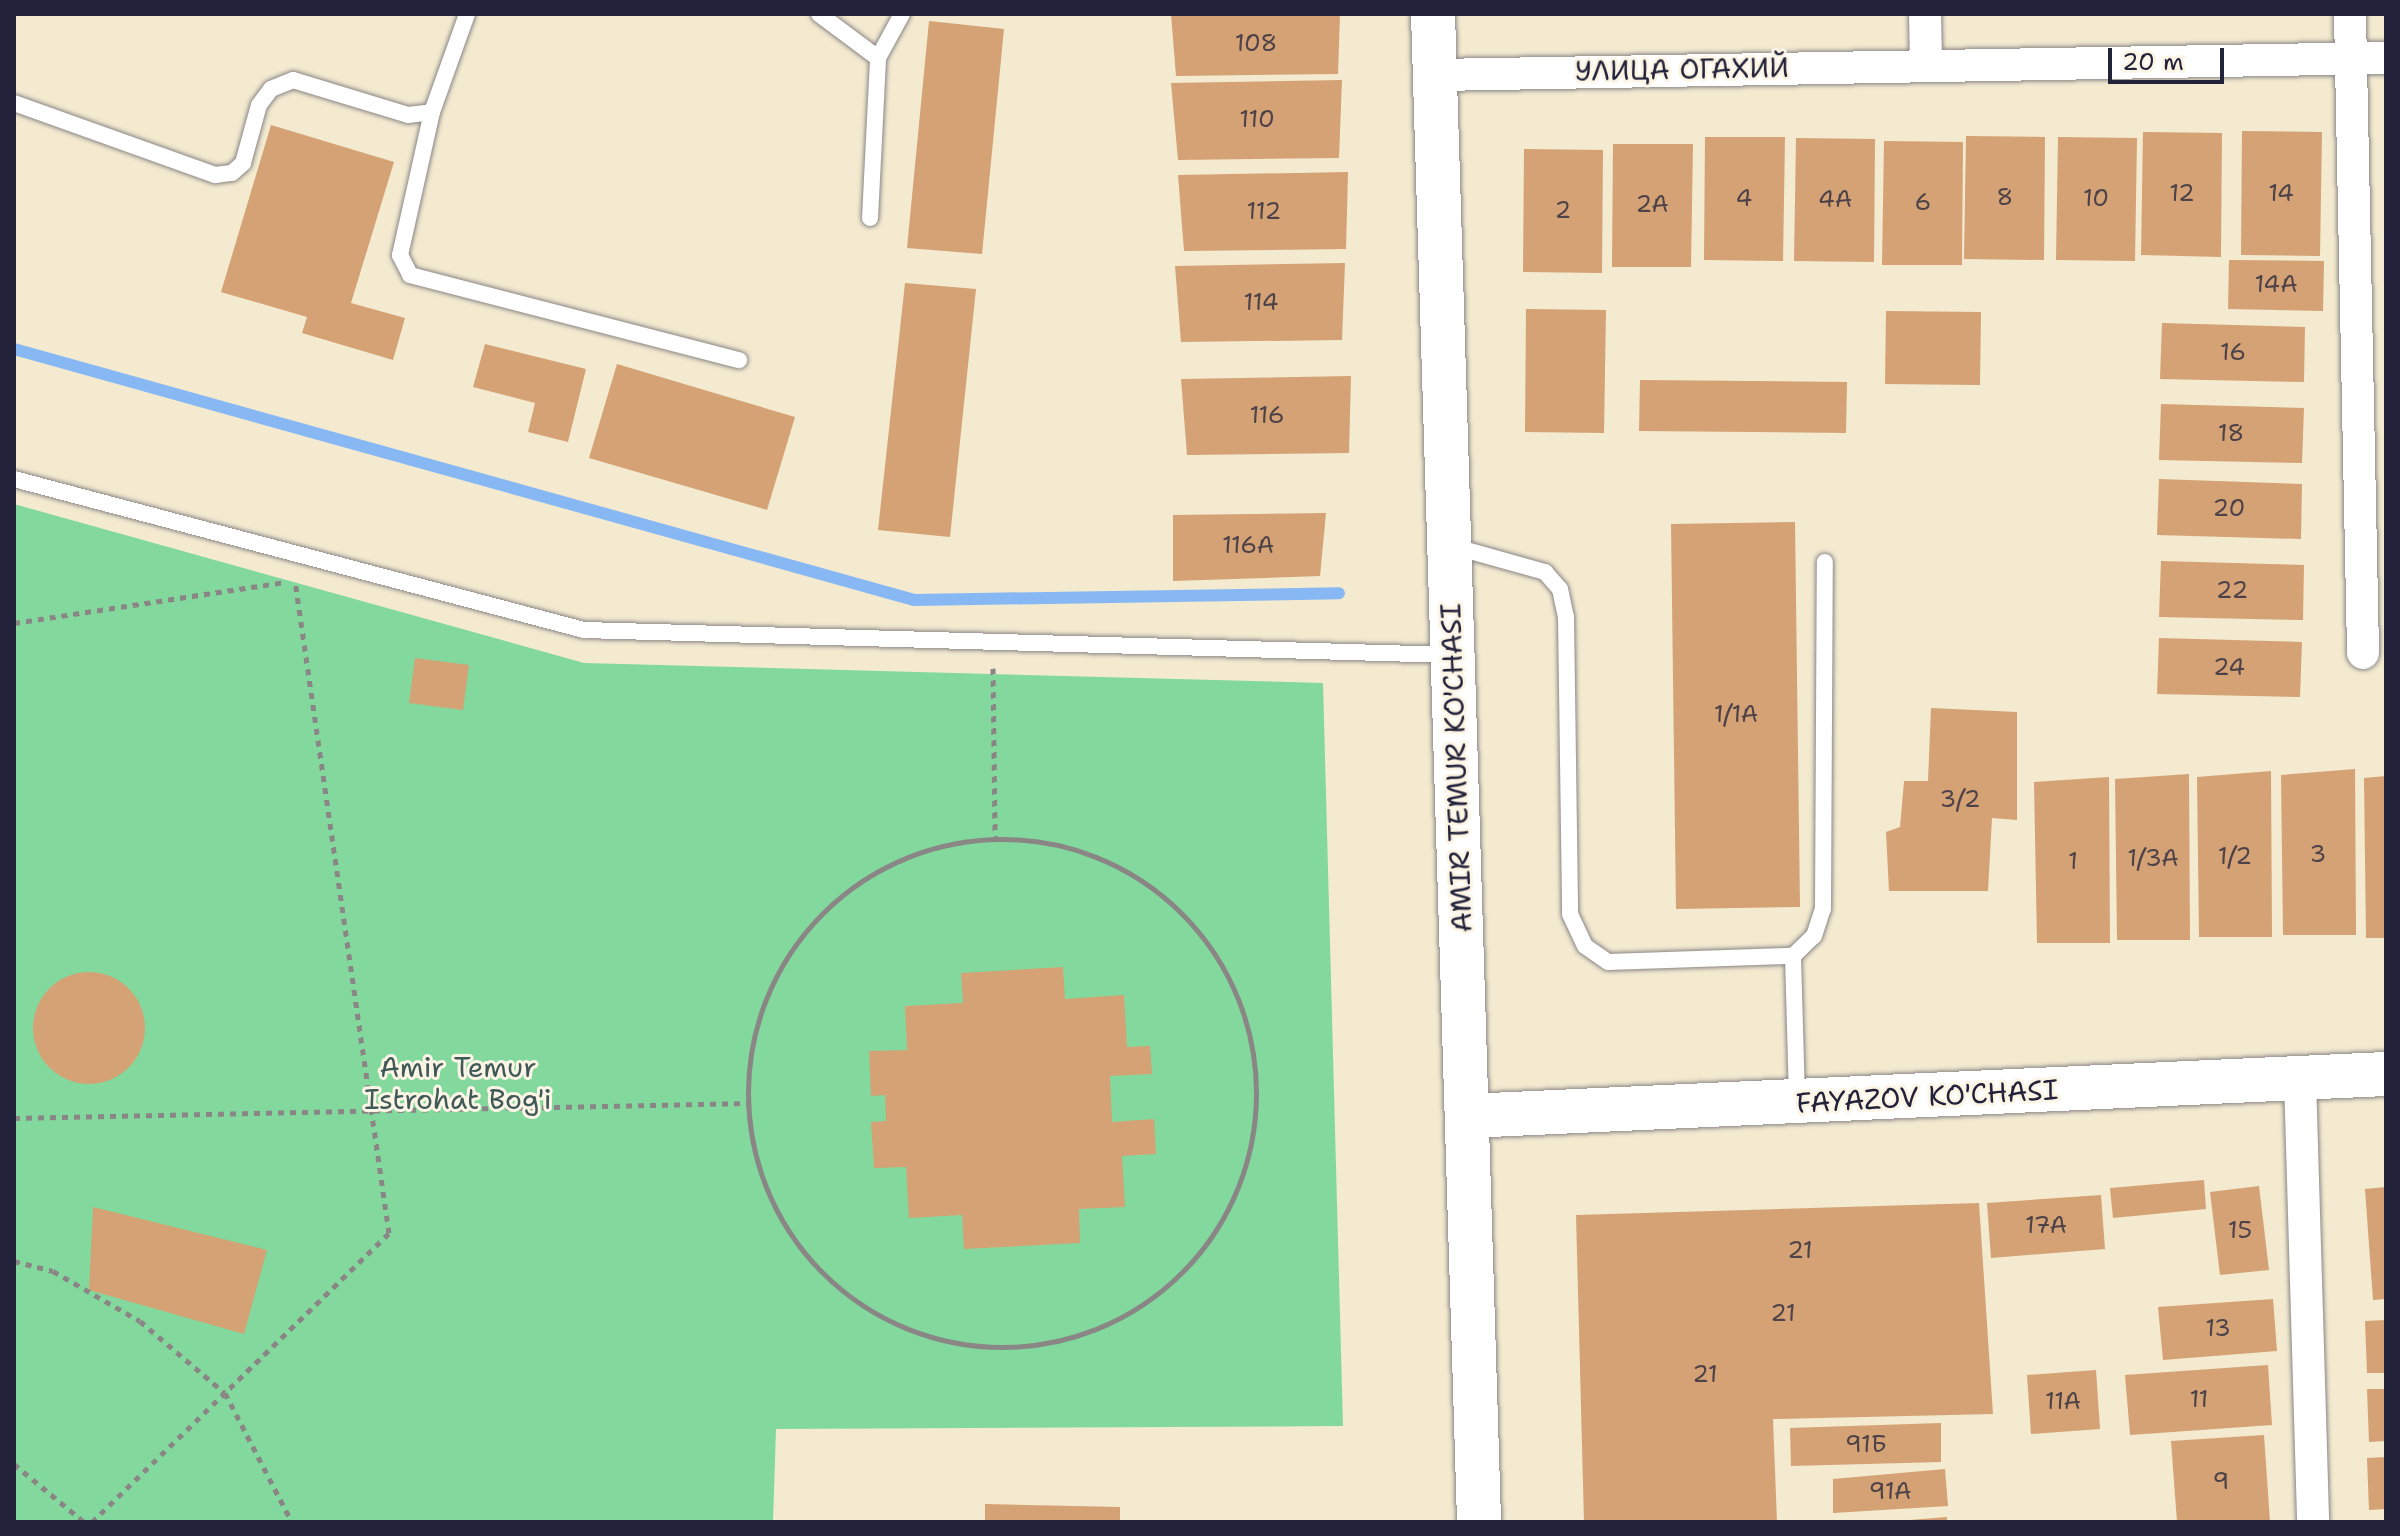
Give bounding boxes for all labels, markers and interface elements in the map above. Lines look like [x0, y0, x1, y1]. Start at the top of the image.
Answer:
house number: 108 [1235, 30, 1277, 58]
scale bar [2112, 32, 2228, 82]
text: 20 m [2122, 46, 2184, 78]
street label: УЛИЦА ОГАХИЙ [1575, 50, 1789, 88]
house number: 110 [1239, 106, 1275, 134]
house number: 12 [2169, 180, 2195, 208]
house number: 14 [2268, 180, 2294, 208]
house number: 8 [1997, 184, 2013, 212]
house number: 4 [1736, 185, 1752, 213]
house number: 10 [2083, 185, 2109, 213]
house number: 4A [1818, 186, 1852, 214]
house number: 6 [1915, 189, 1931, 217]
house number: 2A [1635, 191, 1669, 219]
house number: 2 [1555, 197, 1571, 225]
house number: 112 [1247, 198, 1281, 226]
house number: 14A [2254, 271, 2298, 299]
house number: 114 [1244, 289, 1278, 317]
house number: 16 [2220, 339, 2246, 367]
house number: 116 [1249, 402, 1285, 430]
house number: 18 [2218, 420, 2244, 448]
house number: 20 [2213, 495, 2245, 523]
house number: 116A [1222, 532, 1274, 560]
house number: 22 [2216, 577, 2248, 605]
street label: AMIR TEMUR KO'CHASI [1433, 603, 1479, 933]
house number: 24 [2213, 654, 2245, 682]
house number: 1/1A [1714, 701, 1758, 729]
house number: 3/2 [1939, 786, 1981, 814]
house number: 3 [2310, 841, 2326, 869]
house number: 1/2 [2218, 843, 2252, 871]
house number: 1/3A [2127, 845, 2179, 873]
house number: 1 [2068, 848, 2078, 876]
park label: Amir Temur Istrohat Bog'i [364, 1050, 552, 1116]
street label: FAYAZOV KO'CHASI [1795, 1072, 2059, 1120]
house number: 17A [2025, 1212, 2067, 1240]
house number: 15 [2228, 1217, 2252, 1245]
house number: 21 [1787, 1237, 1813, 1265]
house number: 21 [1770, 1300, 1796, 1328]
house number: 13 [2205, 1315, 2231, 1343]
house number: 21 [1692, 1361, 1718, 1389]
house number: 11 [2189, 1386, 2209, 1414]
house number: 11A [2045, 1388, 2081, 1416]
house number: 91Б [1845, 1431, 1887, 1459]
house number: 9 [2213, 1468, 2229, 1496]
house number: 91A [1869, 1478, 1911, 1506]

